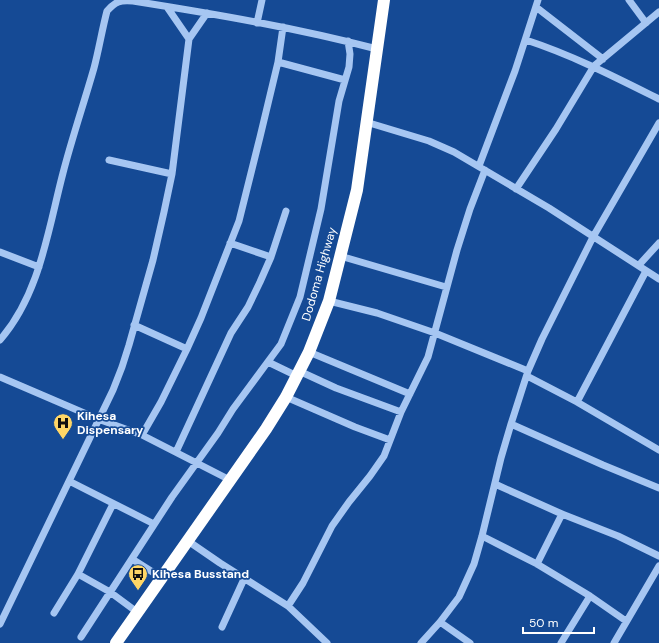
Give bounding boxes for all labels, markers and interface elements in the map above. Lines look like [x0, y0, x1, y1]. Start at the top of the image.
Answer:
street label: Dodoma Highway [298, 225, 340, 323]
place label: Kihesa Dispensary [77, 408, 144, 438]
hospital icon: Kihesa Dispensary [52, 412, 74, 440]
bus stop icon: Kihesa Busstand [127, 563, 149, 591]
place label: Kihesa Busstand [152, 566, 249, 582]
scale bar [523, 609, 594, 635]
text: 50 m [529, 615, 558, 631]

